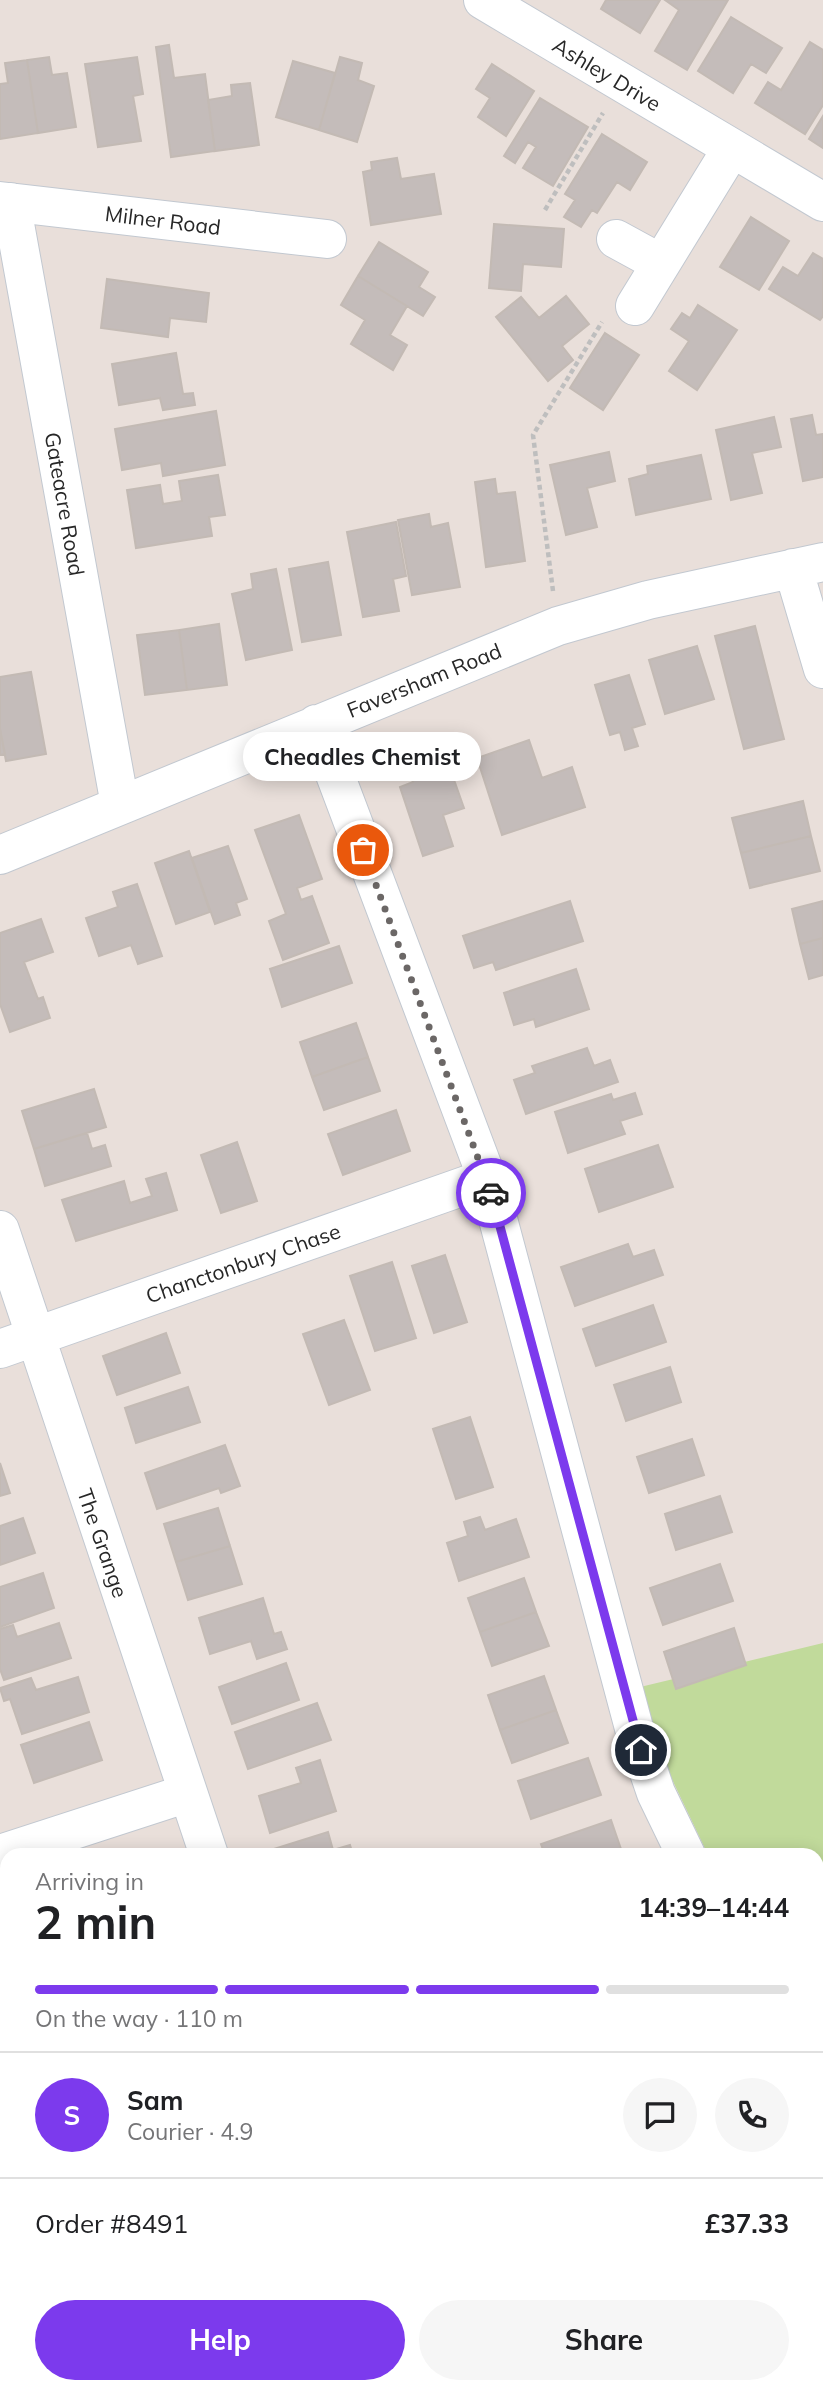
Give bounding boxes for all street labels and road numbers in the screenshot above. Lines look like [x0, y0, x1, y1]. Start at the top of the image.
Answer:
street label: Ashley Drive [548, 32, 666, 116]
street label: Milner Road [104, 200, 222, 240]
street label: Gateacre Road [40, 430, 90, 578]
street label: Faversham Road [343, 637, 505, 723]
street label: Chanctonbury Chase [142, 1217, 344, 1309]
street label: The Grange [72, 1485, 134, 1601]

